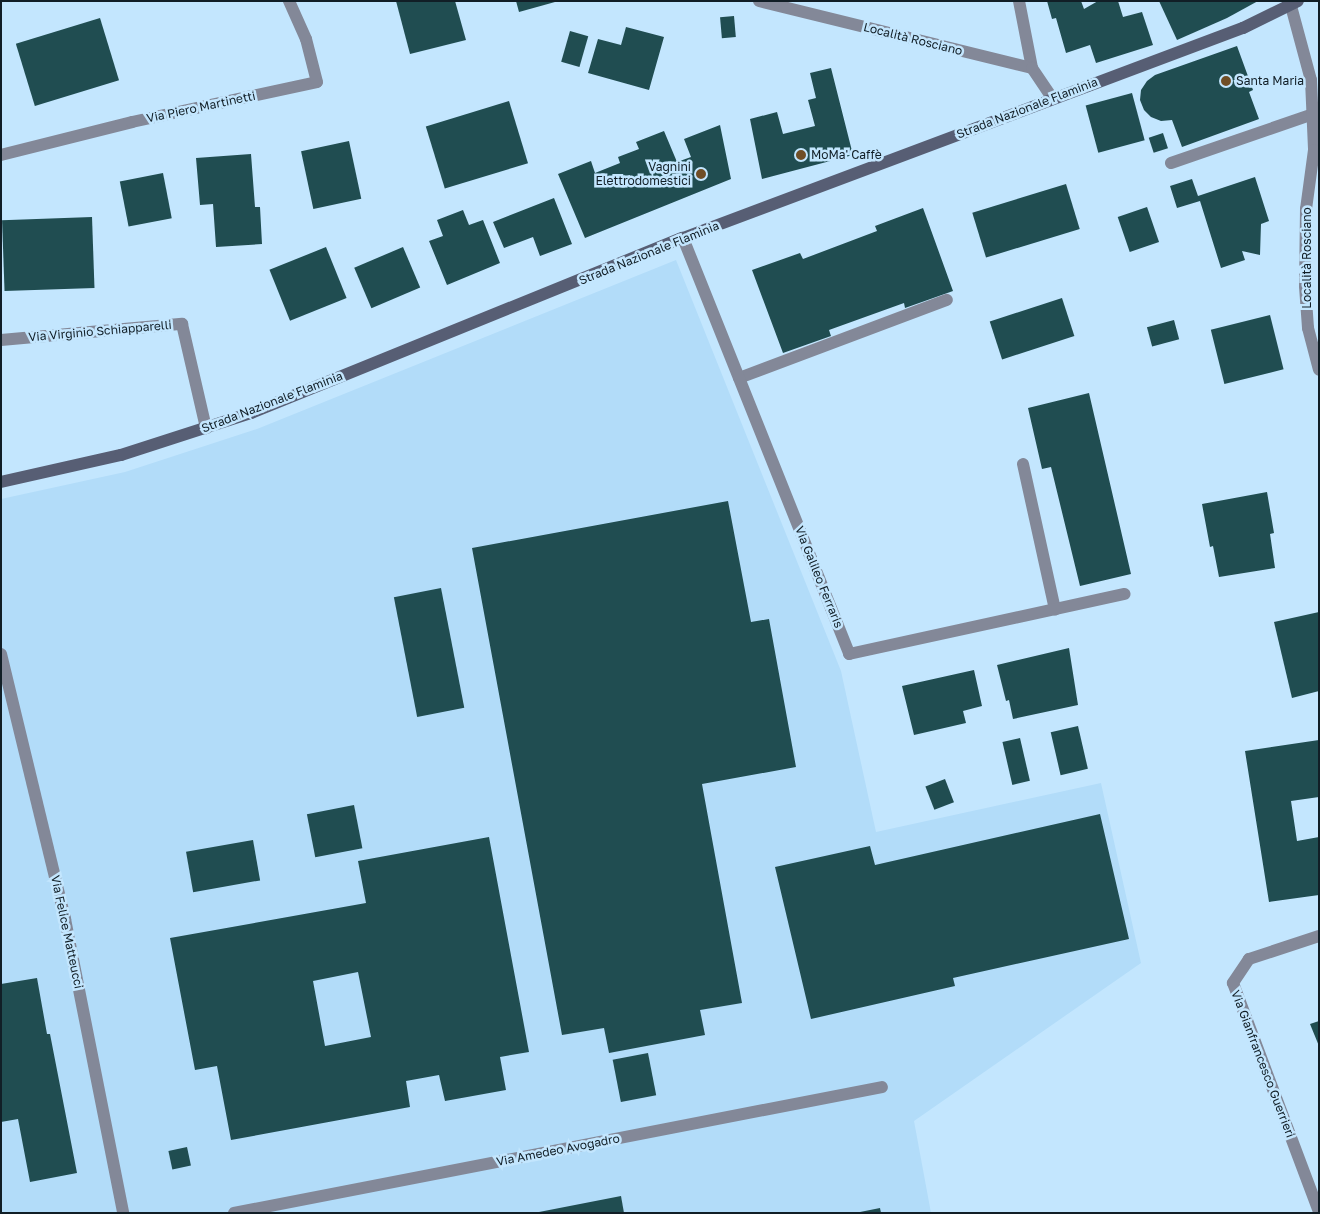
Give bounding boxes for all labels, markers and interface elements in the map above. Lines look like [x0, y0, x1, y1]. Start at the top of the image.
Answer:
street label: Località Rosciano [862, 20, 964, 58]
street label: Strada Nazionale Flaminia [954, 74, 1100, 142]
place label: Santa Maria [1236, 74, 1304, 88]
marker: Santa Maria [1220, 75, 1232, 87]
street label: Via Piero Martinetti [145, 88, 257, 126]
place label: MoMa' Caffè [811, 148, 882, 162]
marker: MoMa' Caffè [795, 149, 807, 161]
place label: Vagnini Elettrodomestici [595, 160, 691, 188]
marker: Vagnini Elettrodomestici [695, 168, 707, 180]
street label: Località Rosciano [1300, 207, 1314, 309]
street label: Strada Nazionale Flaminia [577, 218, 721, 288]
street label: Via Virginio Schiapparelli [28, 318, 172, 344]
street label: Strada Nazionale Flaminia [199, 368, 345, 436]
street label: Via Galileo Ferraris [792, 524, 846, 630]
street label: Via Felice Matteucci [48, 874, 86, 990]
street label: Via Gianfrancesco Guerrieri [1228, 988, 1298, 1140]
street label: Via Amedeo Avogadro [495, 1131, 621, 1169]

